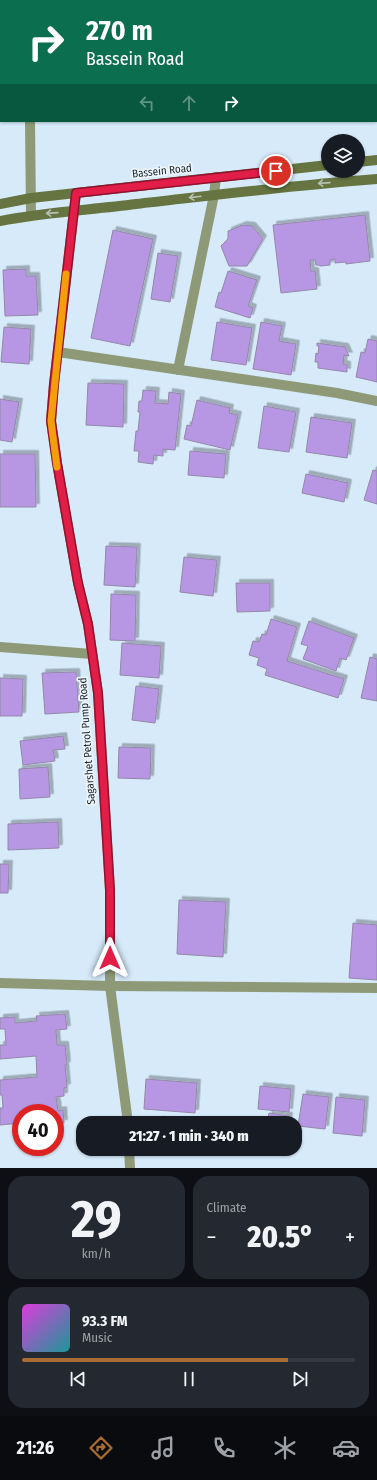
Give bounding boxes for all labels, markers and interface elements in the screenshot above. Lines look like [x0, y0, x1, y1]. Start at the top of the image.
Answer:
text: 270 m [86, 14, 153, 47]
icon: right [20, 16, 72, 68]
text: Bassein Road [86, 48, 184, 70]
icon: left [136, 92, 158, 114]
icon: ahead [178, 92, 200, 114]
icon: right [220, 92, 242, 114]
map controls [321, 134, 365, 178]
button: layers [321, 134, 365, 178]
pin [259, 154, 293, 188]
icon: arrive [265, 160, 287, 182]
street label: Bassein Road [131, 161, 193, 181]
one-way arrow [318, 179, 331, 186]
one-way arrow [189, 194, 202, 201]
one-way arrow [46, 210, 59, 217]
street label: Sagarshet Petrol Pump Road [76, 677, 98, 805]
position arrow [89, 937, 131, 979]
speed limit sign: 40 [12, 1104, 64, 1156]
text: 21:27 · 1 min · 340 m [129, 1127, 249, 1145]
text: 29 [71, 1188, 122, 1251]
text: Climate [207, 1200, 247, 1215]
text: 20.5° [247, 1219, 314, 1255]
text: − [207, 1224, 216, 1251]
text: + [345, 1224, 355, 1251]
text: km/h [82, 1246, 111, 1261]
text: 93.3 FM [82, 1312, 127, 1330]
text: Music [82, 1330, 112, 1345]
icon: previous [67, 1368, 89, 1390]
icon: pause [178, 1368, 200, 1390]
icon: next [289, 1368, 311, 1390]
icon: directions [87, 1434, 115, 1462]
icon: music [149, 1434, 177, 1462]
icon: phone [210, 1434, 238, 1462]
icon: climate [271, 1434, 299, 1462]
icon: car [332, 1434, 360, 1462]
text: 21:26 [17, 1437, 54, 1459]

